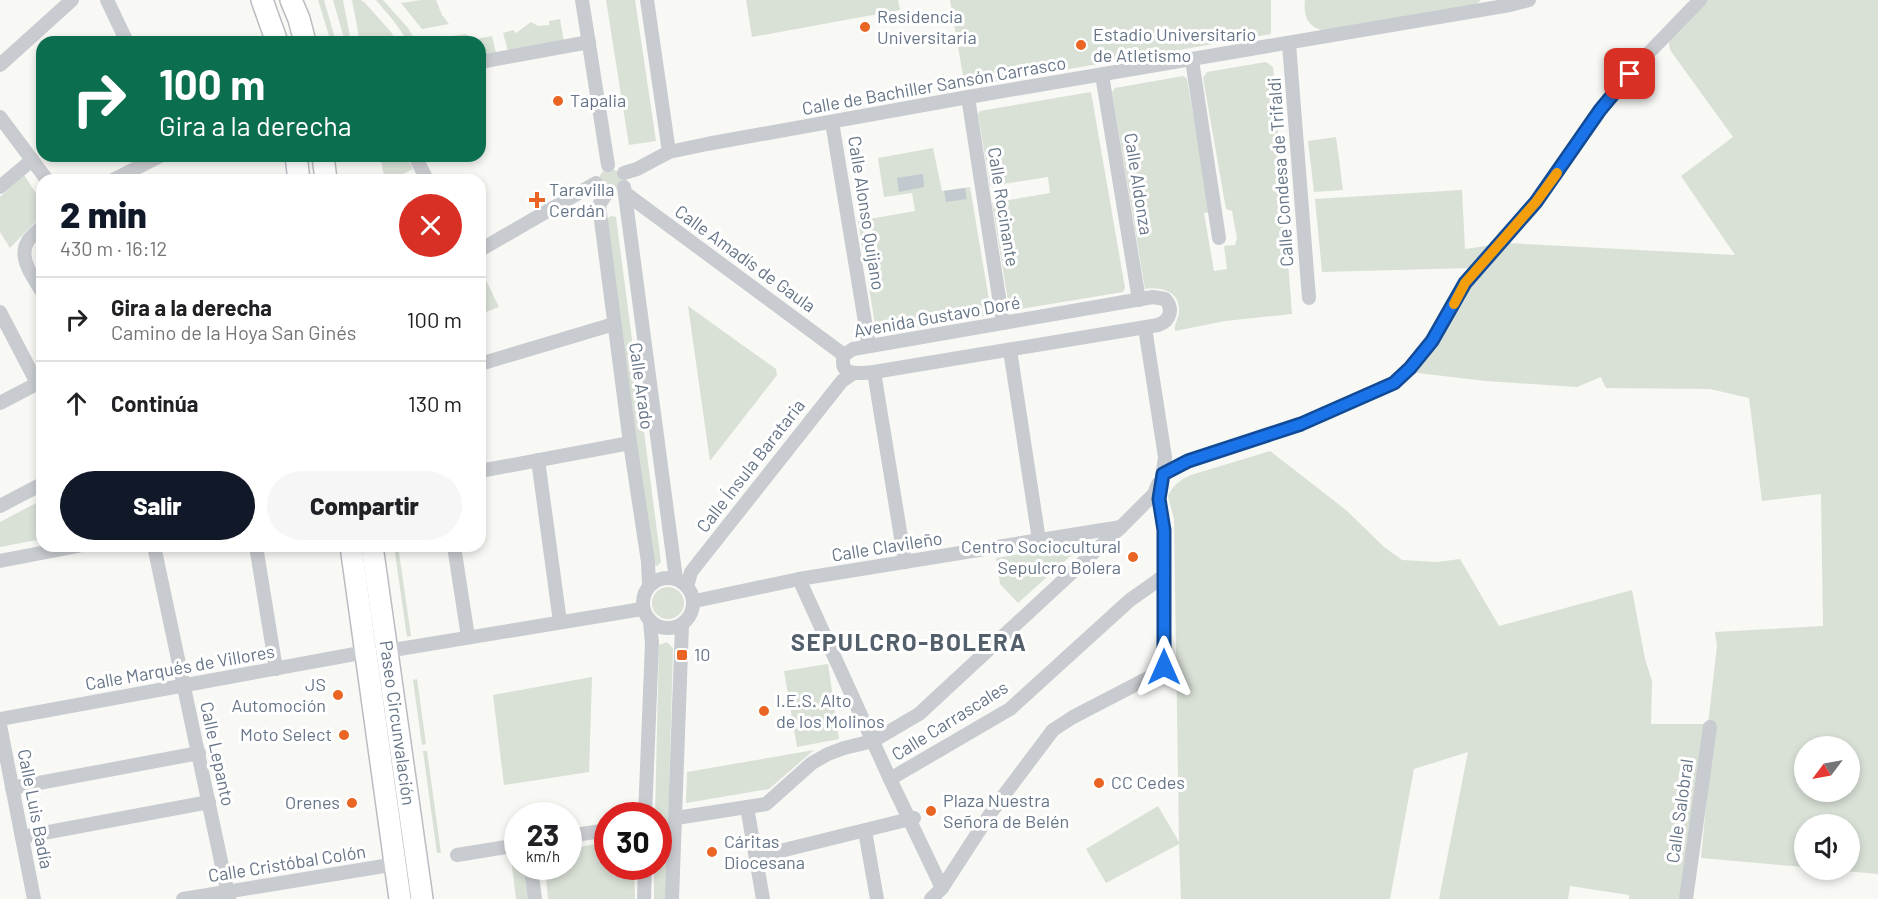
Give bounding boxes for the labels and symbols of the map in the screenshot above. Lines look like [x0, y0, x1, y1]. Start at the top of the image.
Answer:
place label: Residencia Universitaria [877, 5, 977, 48]
marker: Residencia Universitaria [858, 20, 872, 34]
place label: Estadio Universitario de Atletismo [1093, 23, 1256, 66]
marker: Estadio Universitario de Atletismo [1074, 38, 1088, 52]
pin [1604, 48, 1655, 99]
street label: Calle de Bachiller Sansón Carrasco [800, 51, 1067, 119]
street label: Calle Condesa de Trifaldi [1262, 77, 1298, 267]
place label: Tapalia [570, 89, 626, 111]
marker: Tapalia [551, 94, 565, 108]
street label: Calle Aldonza [1120, 131, 1158, 236]
street label: Calle Alonso Quijano [844, 134, 890, 291]
street label: Calle Rocinante [984, 146, 1024, 268]
place label: Taravilla Cerdán [549, 178, 614, 221]
marker: Taravilla Cerdán [530, 193, 544, 207]
street label: Calle Amadís de Gaula [671, 200, 820, 317]
street label: Avenida Gustavo Doré [852, 291, 1022, 342]
street label: Calle Arado [625, 341, 659, 431]
street label: Calle Ínsula Barataria [691, 394, 809, 536]
street label: Calle Clavileño [830, 526, 944, 566]
place label: Centro Sociocultural Sepulcro Bolera [961, 535, 1121, 578]
marker: Centro Sociocultural Sepulcro Bolera [1126, 550, 1140, 564]
district label: SEPULCRO-BOLERA [791, 627, 1027, 656]
position arrow [1132, 635, 1196, 699]
street label: Paseo Circunvalación [376, 639, 420, 807]
street label: Calle Marqués de Villores [83, 640, 276, 695]
place label: 10 [694, 643, 710, 665]
marker: 10 [675, 648, 689, 662]
place label: JS Automoción [231, 673, 326, 716]
street label: Calle Carrascales [887, 676, 1012, 765]
marker: JS Automoción [331, 688, 345, 702]
place label: I.E.S. Alto de los Molinos [776, 689, 885, 732]
street label: Calle Lepanto [196, 700, 240, 808]
marker: I.E.S. Alto de los Molinos [757, 704, 771, 718]
place label: Moto Select [240, 723, 332, 745]
marker: Moto Select [337, 728, 351, 742]
north arrow [1794, 736, 1860, 802]
street label: Calle Luis Badía [14, 747, 58, 871]
street label: Calle Salobral [1661, 757, 1697, 864]
place label: CC Cedes [1111, 771, 1185, 793]
marker: CC Cedes [1092, 776, 1106, 790]
place label: Plaza Nuestra Señora de Belén [943, 789, 1069, 832]
place label: Orenes [285, 791, 340, 813]
marker: Orenes [345, 796, 359, 810]
speed limit sign: 30 [594, 802, 672, 880]
marker: Plaza Nuestra Señora de Belén [924, 804, 938, 818]
place label: Cáritas Diocesana [724, 830, 805, 873]
street label: Calle Cristóbal Colón [207, 840, 367, 886]
marker: Cáritas Diocesana [705, 845, 719, 859]

